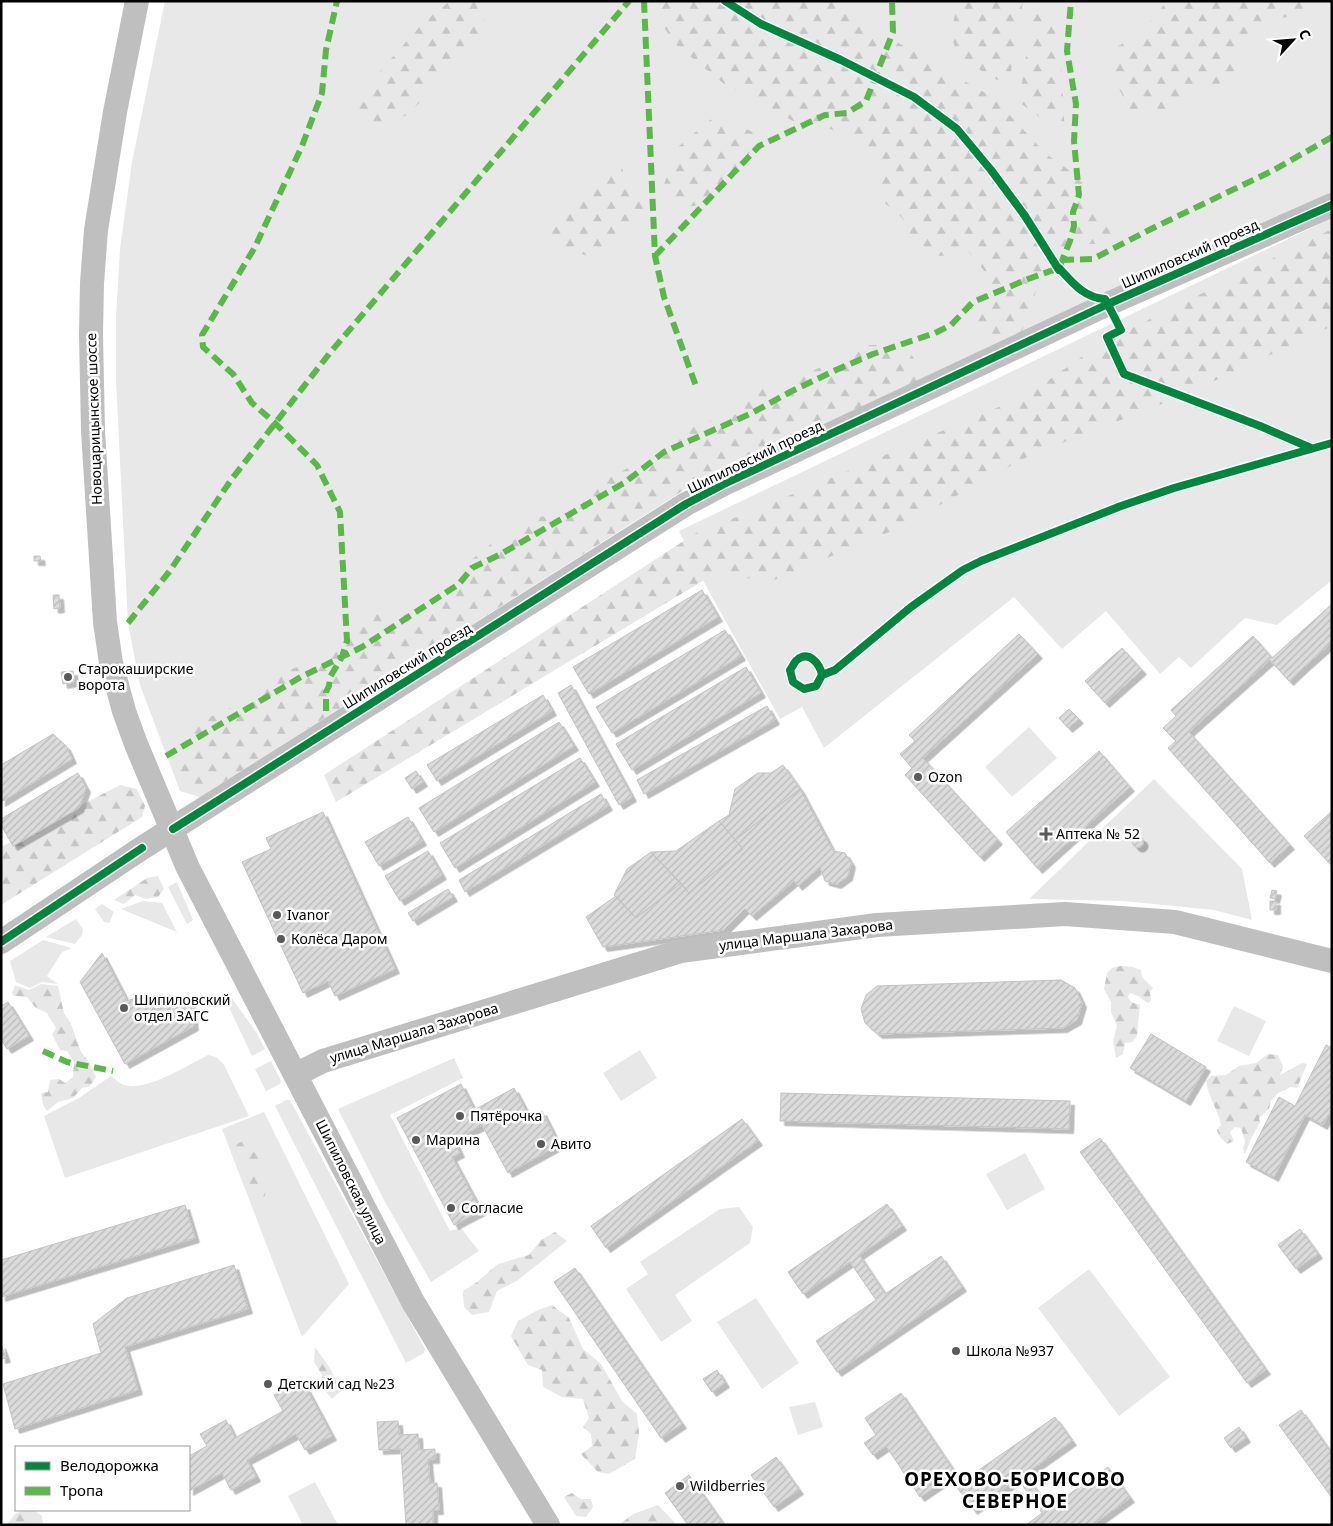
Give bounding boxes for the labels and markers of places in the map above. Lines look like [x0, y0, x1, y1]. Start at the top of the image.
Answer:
place label: Старокаширские ворота [78, 659, 194, 694]
marker: Старокаширские ворота [62, 671, 74, 683]
place label: Ozon [928, 767, 963, 786]
marker: Ozon [912, 771, 924, 783]
place label: Аптека № 52 [1056, 824, 1140, 843]
marker: Аптека № 52 [1040, 828, 1052, 840]
place label: Ivanor [287, 905, 330, 924]
marker: Ivanor [271, 909, 283, 921]
place label: Колёса Даром [291, 929, 388, 948]
marker: Колёса Даром [275, 933, 287, 945]
place label: Шипиловский отдел ЗАГС [134, 990, 231, 1025]
marker: Шипиловский отдел ЗАГС [118, 1002, 130, 1014]
place label: Пятёрочка [470, 1106, 542, 1125]
marker: Пятёрочка [454, 1110, 466, 1122]
place label: Марина [426, 1130, 480, 1149]
marker: Марина [410, 1134, 422, 1146]
place label: Авито [551, 1134, 591, 1153]
marker: Авито [535, 1138, 547, 1150]
place label: Согласие [461, 1198, 524, 1217]
marker: Согласие [445, 1202, 457, 1214]
place label: Школа №937 [966, 1341, 1054, 1360]
marker: Школа №937 [950, 1345, 962, 1357]
place label: Детский сад №23 [278, 1374, 395, 1393]
marker: Детский сад №23 [262, 1378, 274, 1390]
place label: Wildberries [690, 1476, 765, 1495]
marker: Wildberries [674, 1480, 686, 1492]

